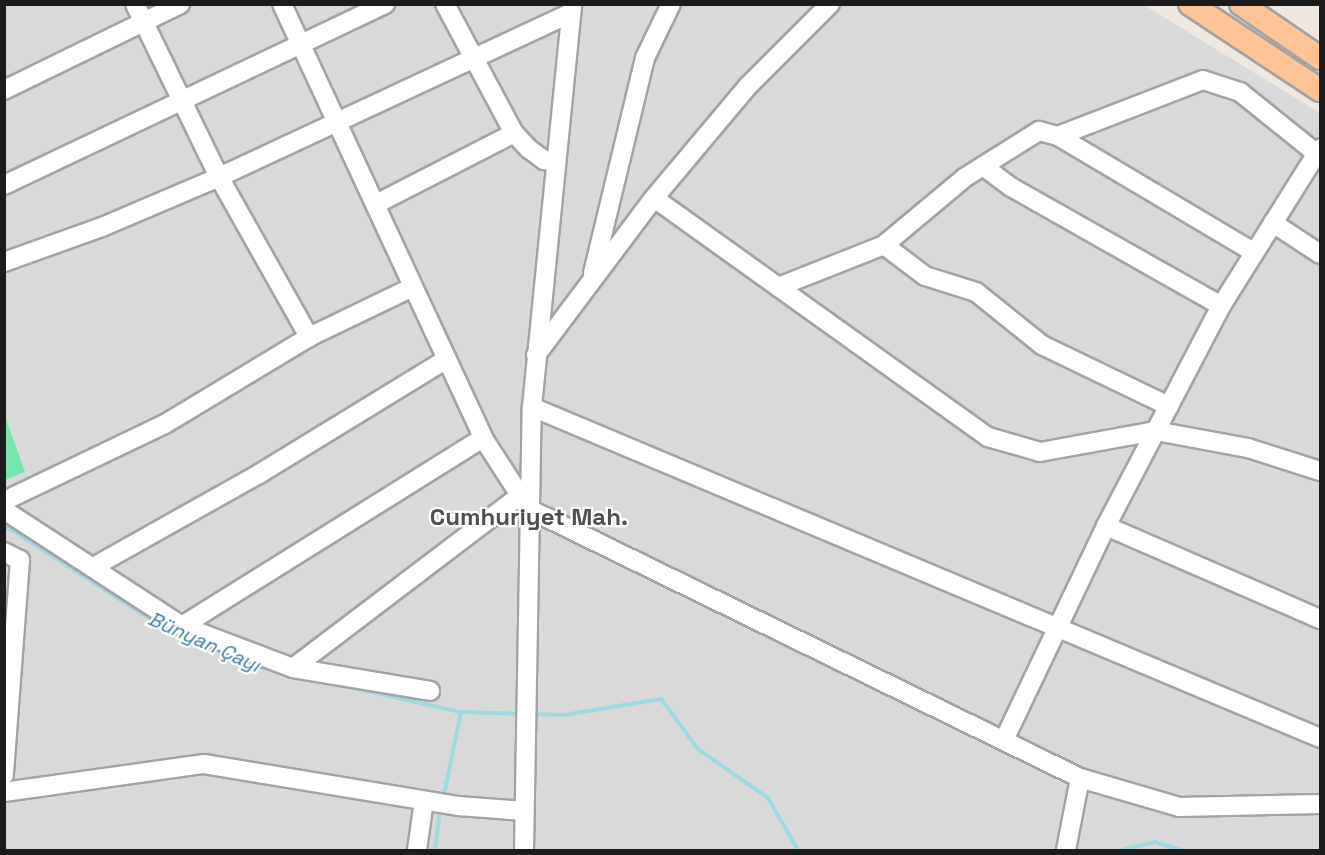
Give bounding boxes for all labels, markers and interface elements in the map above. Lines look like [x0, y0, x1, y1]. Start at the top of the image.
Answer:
district label: Cumhuriyet Mah. [430, 503, 628, 531]
water label: Bünyan Çayı [144, 607, 264, 677]

